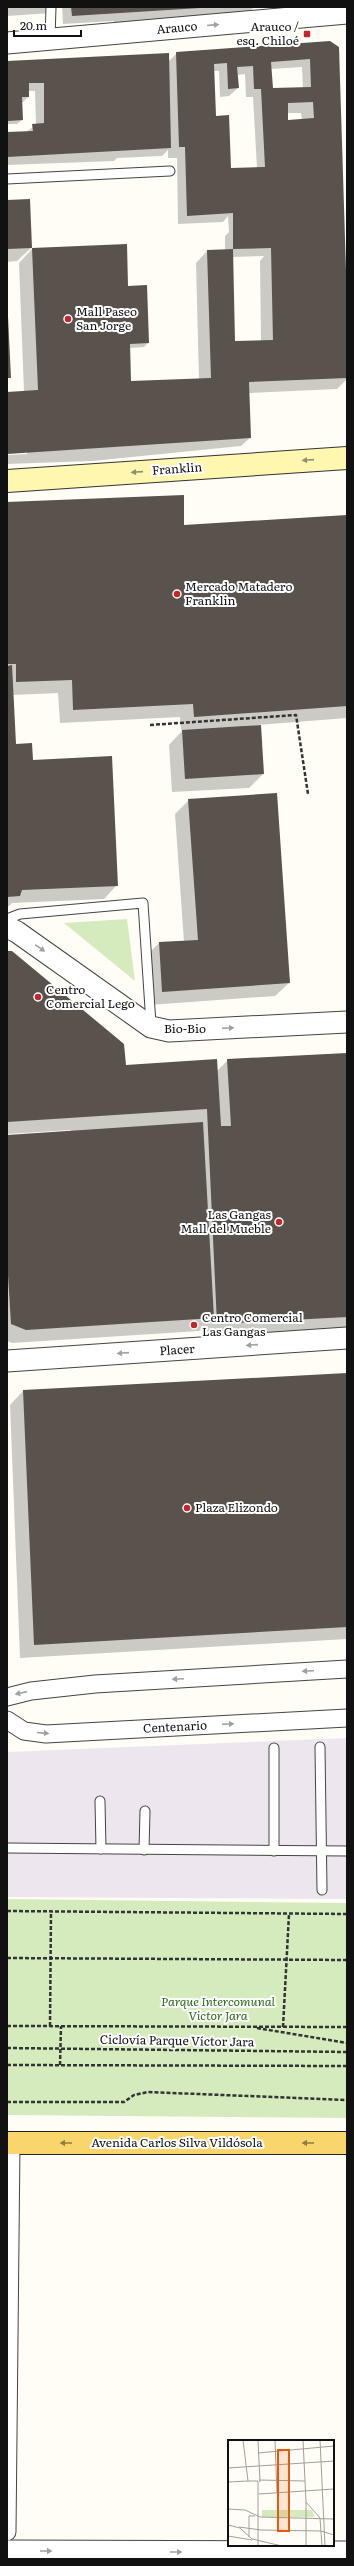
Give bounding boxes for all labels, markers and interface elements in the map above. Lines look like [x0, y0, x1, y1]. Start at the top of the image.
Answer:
scale bar [14, 12, 81, 38]
text: 20 m [20, 16, 47, 34]
street label: Arauco [156, 16, 198, 38]
place label: Arauco / esq. Chiloé [237, 17, 299, 49]
one-way arrow [207, 21, 219, 28]
marker: Arauco / esq. Chiloé [302, 29, 312, 39]
place label: Mall Paseo San Jorge [76, 302, 137, 334]
marker: Mall Paseo San Jorge [63, 314, 73, 324]
street label: Franklin [151, 457, 203, 479]
one-way arrow [302, 457, 314, 464]
one-way arrow [130, 469, 143, 476]
place label: Mercado Matadero Franklin [185, 577, 292, 609]
marker: Mercado Matadero Franklin [172, 589, 182, 599]
one-way arrow [35, 944, 45, 952]
place label: Centro Comercial Lego [46, 980, 135, 1012]
marker: Centro Comercial Lego [33, 992, 43, 1002]
street label: Bio-Bio [164, 1019, 206, 1037]
one-way arrow [222, 1025, 234, 1032]
place label: Las Gangas Mall del Mueble [180, 1205, 272, 1237]
marker: Las Gangas Mall del Mueble [274, 1217, 284, 1227]
place label: Centro Comercial Las Gangas [202, 1308, 303, 1340]
marker: Centro Comercial Las Gangas [189, 1320, 199, 1330]
street label: Placer [159, 1339, 196, 1359]
one-way arrow [246, 1341, 258, 1348]
one-way arrow [117, 1350, 129, 1357]
place label: Plaza Elizondo [195, 1498, 278, 1516]
marker: Plaza Elizondo [182, 1503, 192, 1513]
one-way arrow [301, 1668, 314, 1674]
one-way arrow [172, 1675, 184, 1682]
one-way arrow [15, 1691, 27, 1697]
street label: Centenario [143, 1715, 207, 1737]
one-way arrow [222, 1721, 234, 1728]
one-way arrow [37, 1730, 49, 1737]
park label: Parque Intercomunal Victor Jara [161, 1992, 276, 2024]
street label: Ciclovía Parque Víctor Jara [100, 2030, 255, 2050]
street label: Avenida Carlos Silva Vildósola [91, 2133, 263, 2151]
one-way arrow [59, 2140, 72, 2146]
one-way arrow [301, 2140, 314, 2146]
inset map [228, 2440, 334, 2546]
one-way arrow [40, 2548, 53, 2554]
one-way arrow [170, 2549, 183, 2555]

